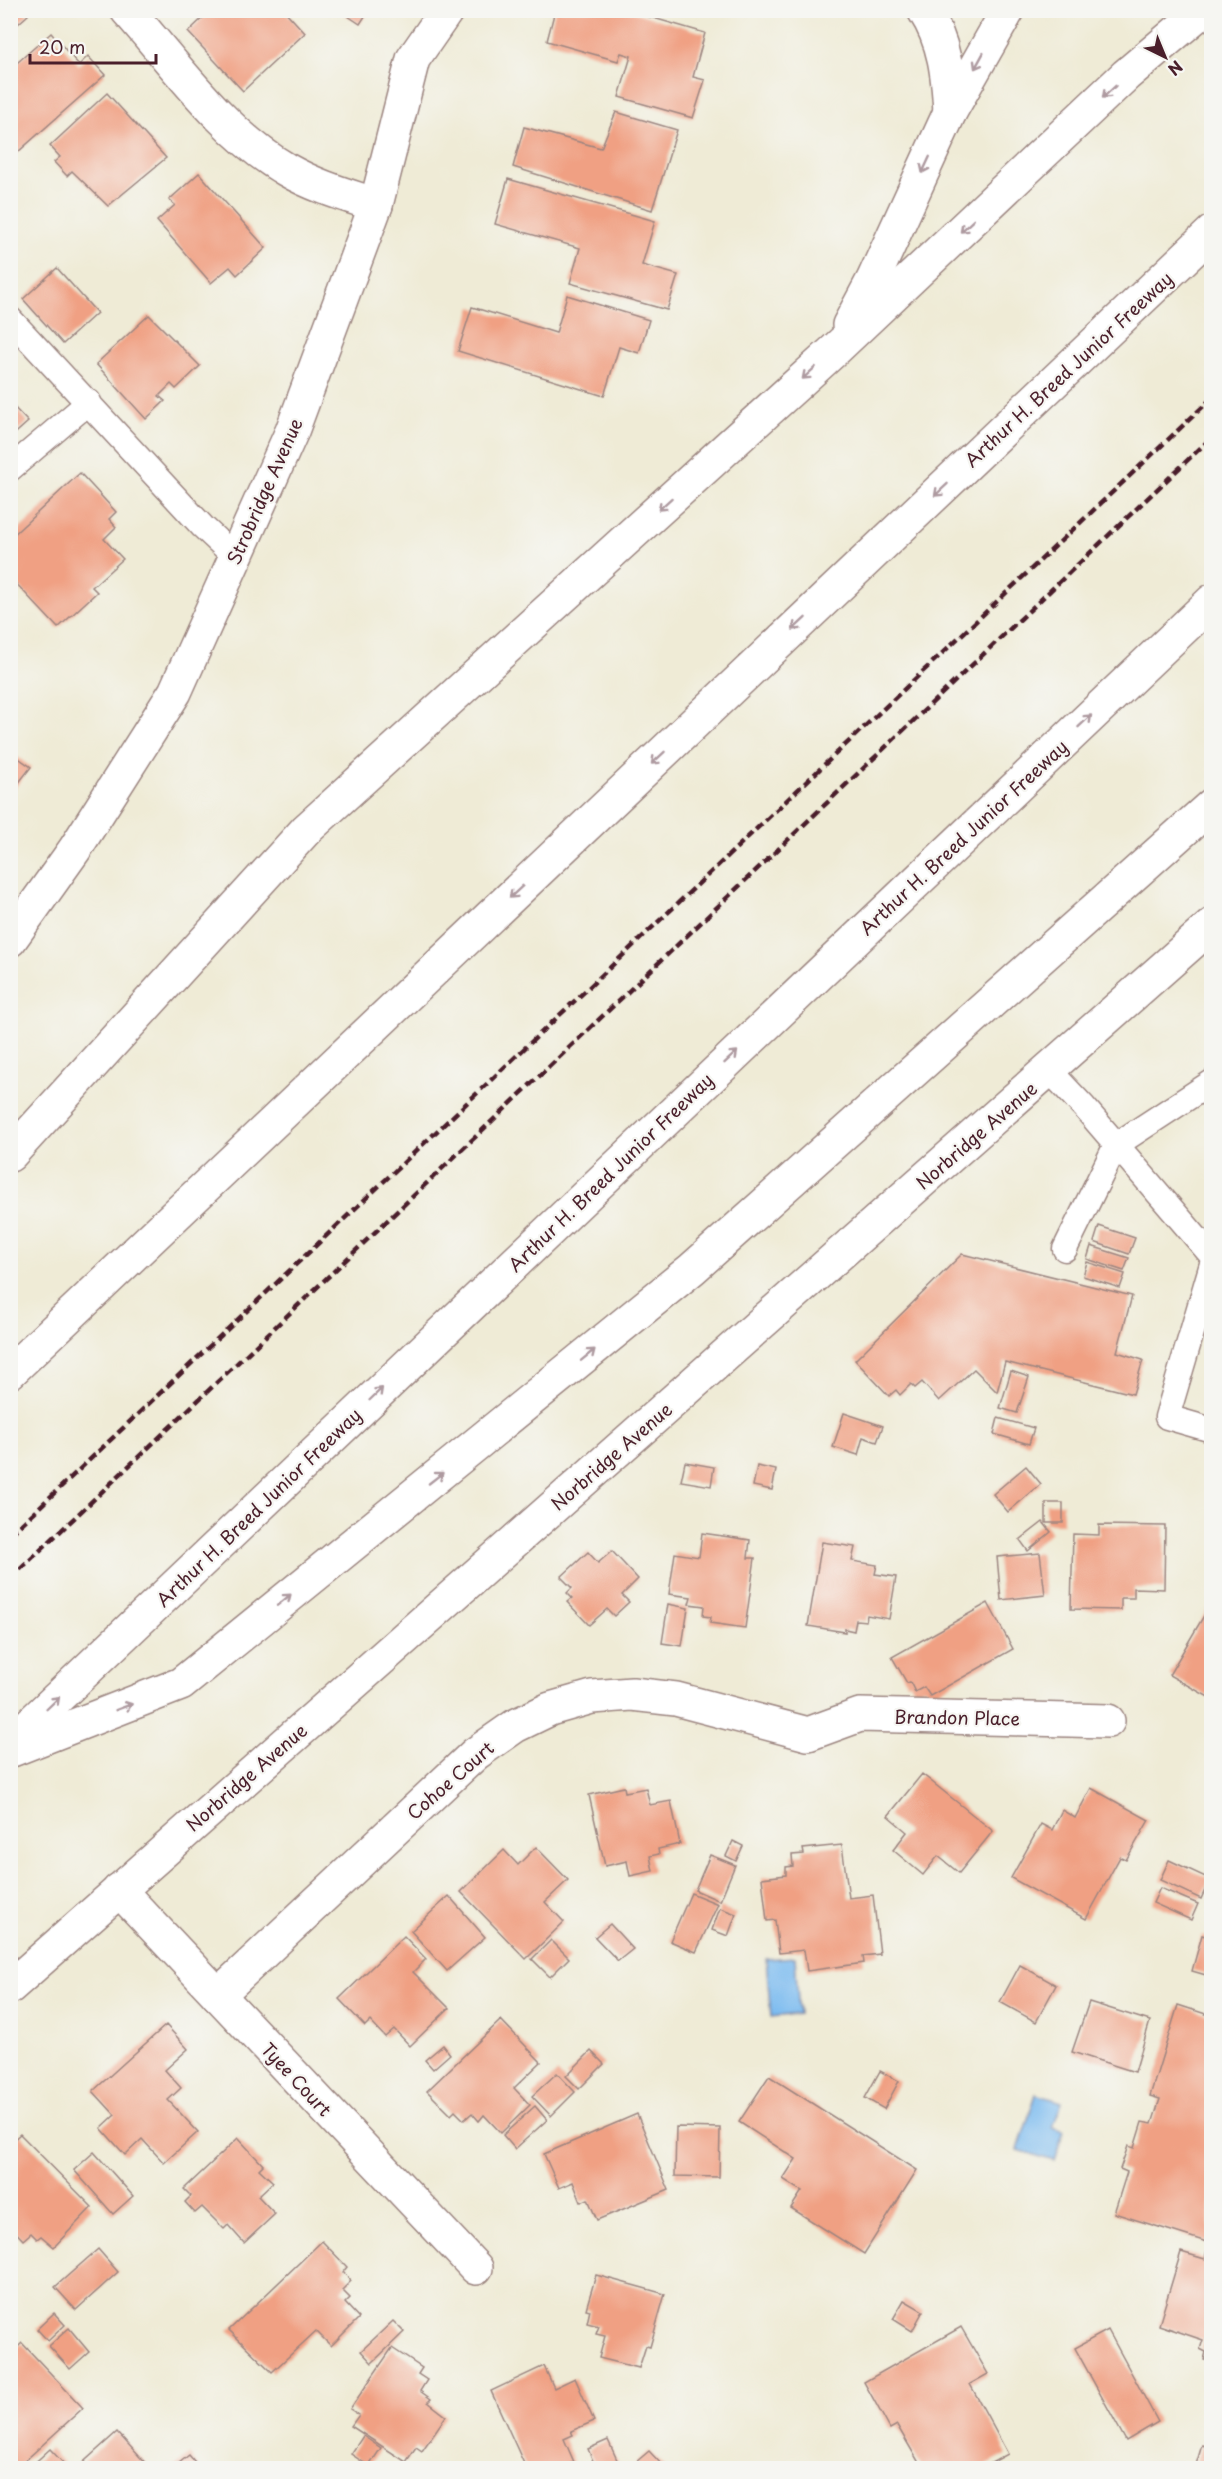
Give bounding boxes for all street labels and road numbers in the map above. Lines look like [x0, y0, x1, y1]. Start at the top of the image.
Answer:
street label: Arthur H. Breed Junior Freeway [958, 265, 1178, 473]
street label: Strobridge Avenue [220, 413, 309, 569]
street label: Arthur H. Breed Junior Freeway [853, 733, 1073, 941]
street label: Arthur H. Breed Junior Freeway [501, 1066, 719, 1278]
street label: Norbridge Avenue [910, 1075, 1043, 1195]
street label: Norbridge Avenue [545, 1396, 678, 1516]
street label: Arthur H. Breed Junior Freeway [149, 1401, 367, 1613]
street label: Brandon Place [894, 1702, 1020, 1732]
street label: Norbridge Avenue [180, 1717, 313, 1837]
street label: Cohoe Court [400, 1734, 500, 1826]
street label: Tyee Court [256, 2036, 338, 2122]

